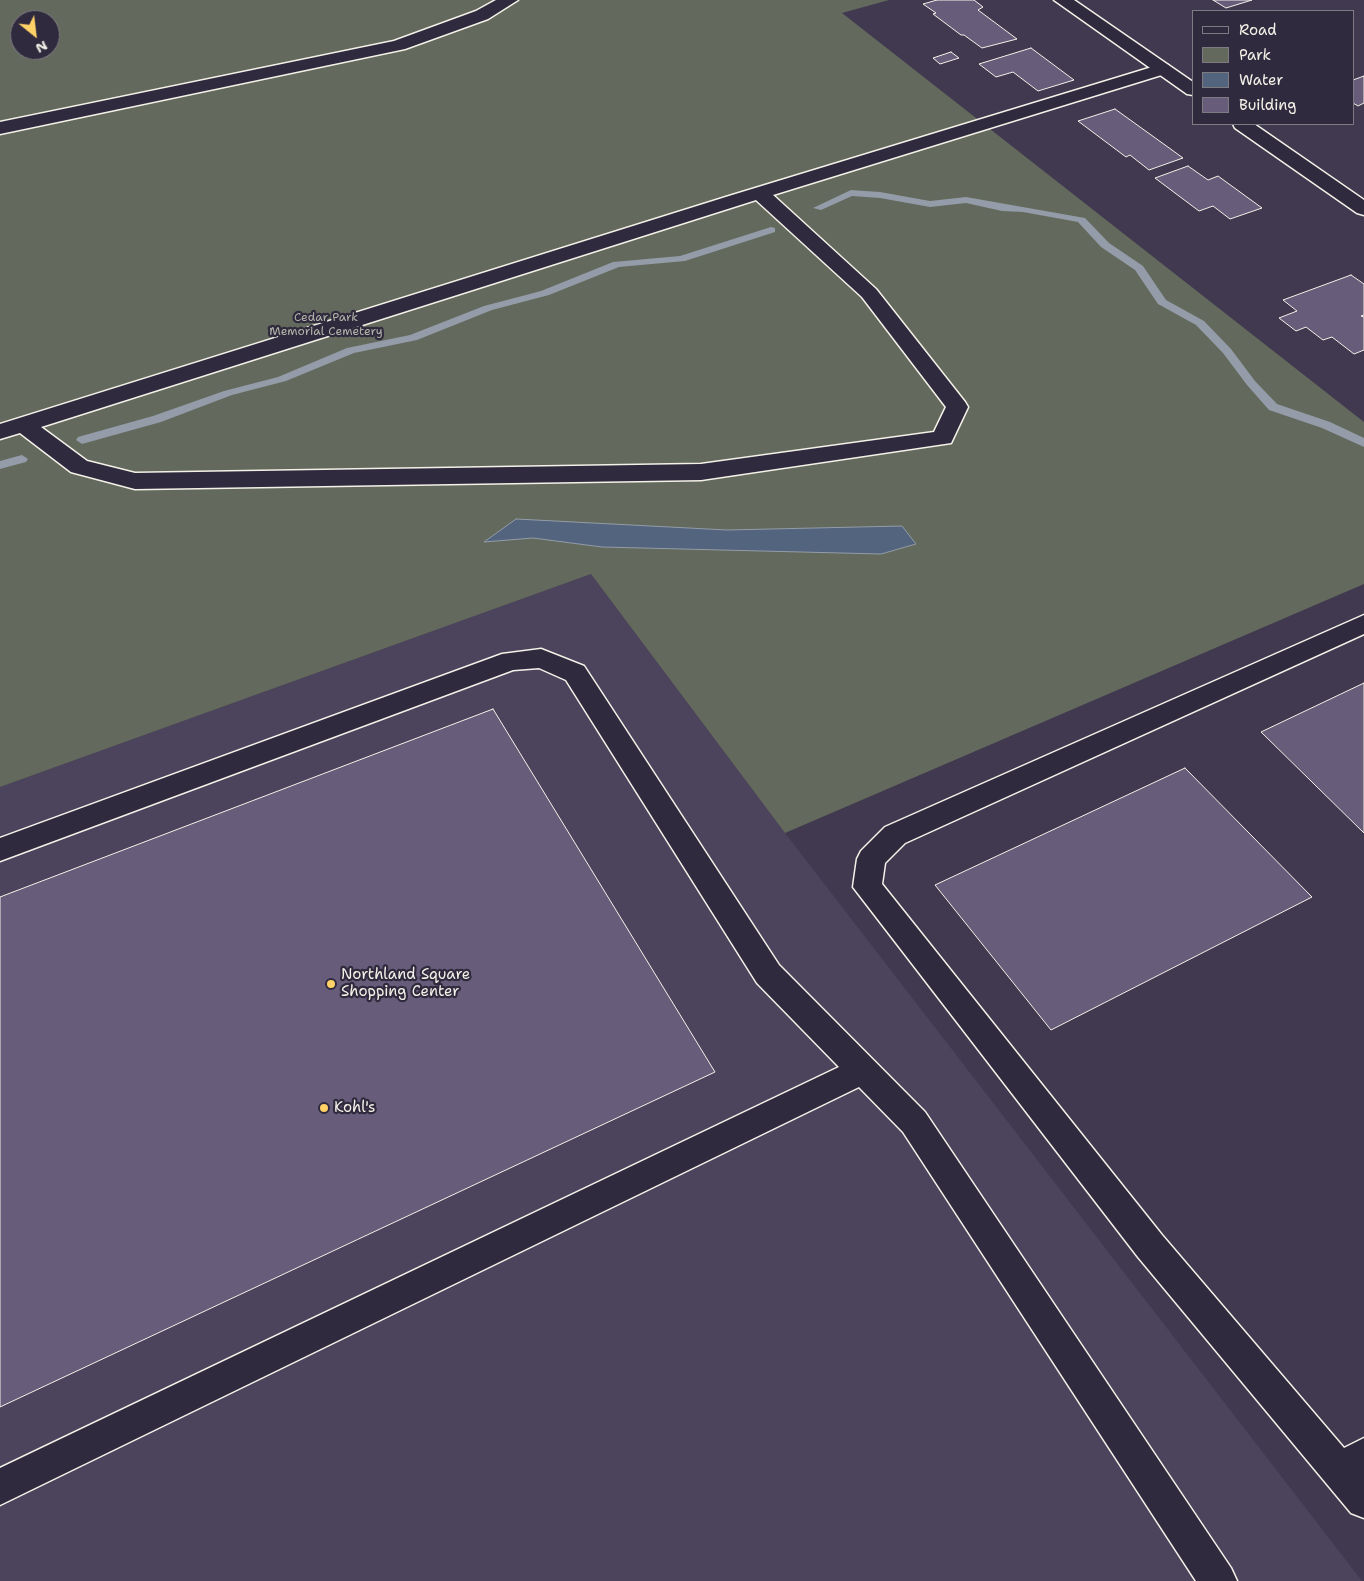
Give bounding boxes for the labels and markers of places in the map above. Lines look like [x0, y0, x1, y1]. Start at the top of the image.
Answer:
place label: Northland Square Shopping Center [341, 966, 470, 1001]
marker: Northland Square Shopping Center [325, 978, 337, 990]
place label: Kohl's [334, 1099, 375, 1117]
marker: Kohl's [318, 1102, 330, 1114]

